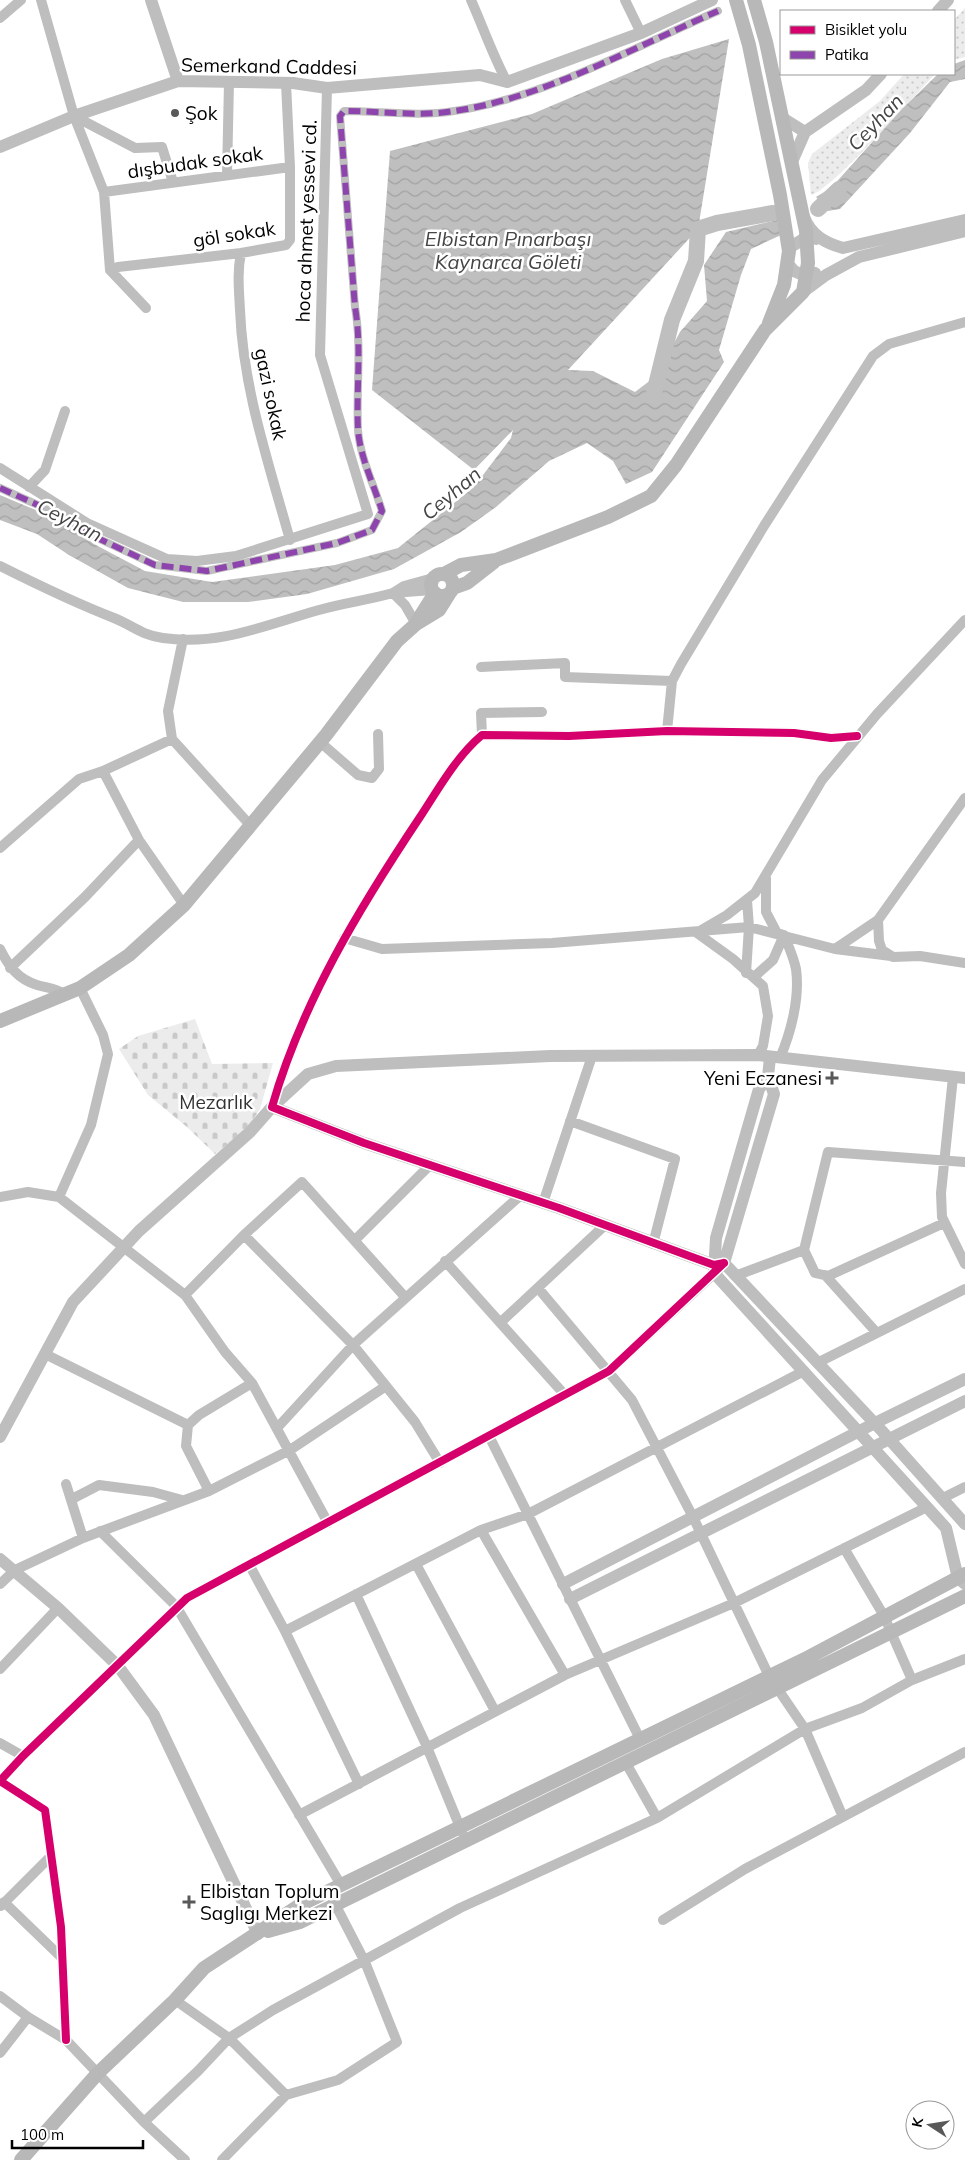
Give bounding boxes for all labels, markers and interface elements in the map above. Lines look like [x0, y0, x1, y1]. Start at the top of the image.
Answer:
legend [780, 10, 955, 75]
text: Bisiklet yolu [825, 20, 907, 39]
text: Patika [825, 45, 869, 64]
street label: Semerkand Caddesi [181, 52, 357, 80]
water label: Ceyhan [842, 88, 908, 156]
place label: Şok [185, 101, 218, 125]
marker: Şok [169, 107, 181, 119]
street label: hoca ahmet yessevi cd. [290, 119, 322, 323]
street label: dışbudak sokak [126, 141, 264, 183]
street label: göl sokak [191, 216, 277, 252]
water label: Elbistan Pınarbaşı Kaynarca Göleti [425, 226, 591, 274]
street label: gazi sokak [250, 346, 292, 442]
water label: Ceyhan [416, 461, 486, 525]
water label: Ceyhan [33, 493, 107, 547]
place label: Yeni Eczanesi [703, 1066, 822, 1090]
marker: Yeni Eczanesi [826, 1072, 838, 1084]
park label: Mezarlık [179, 1090, 253, 1114]
place label: Elbistan Toplum Saglıgı Merkezi [200, 1879, 340, 1925]
marker: Elbistan Toplum Saglıgı Merkezi [182, 1895, 196, 1909]
north arrow [905, 2100, 955, 2150]
text: K [908, 2115, 927, 2129]
scale bar [12, 2118, 144, 2150]
text: 100 m [20, 2125, 64, 2144]

